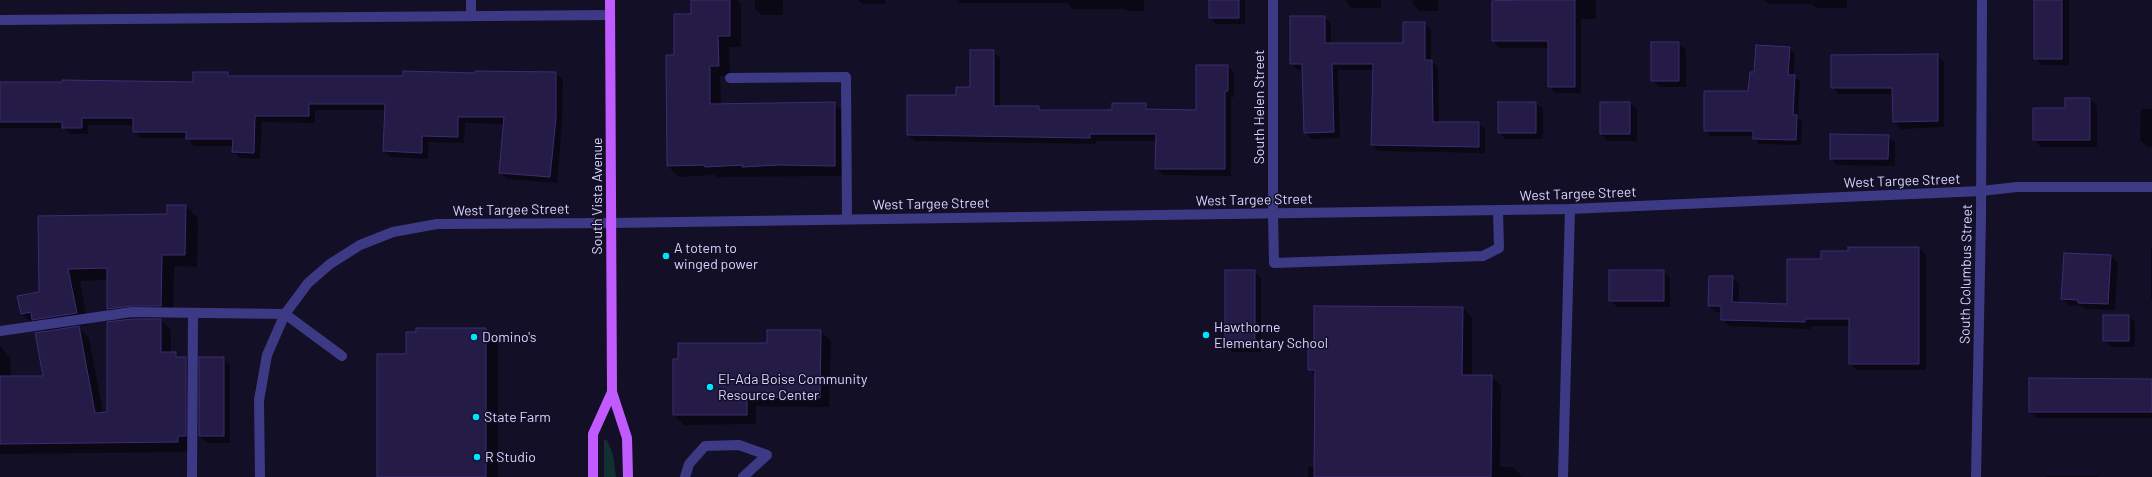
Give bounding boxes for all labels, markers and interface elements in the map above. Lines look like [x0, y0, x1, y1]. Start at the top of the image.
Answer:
street label: South Helen Street [1251, 50, 1267, 164]
street label: South Vista Avenue [589, 138, 605, 254]
street label: West Targee Street [1843, 171, 1961, 191]
street label: West Targee Street [1519, 184, 1637, 204]
street label: West Targee Street [1195, 191, 1313, 209]
street label: West Targee Street [872, 195, 990, 213]
street label: West Targee Street [452, 201, 570, 219]
street label: South Columbus Street [1956, 204, 1976, 344]
place label: A totem to winged power [674, 240, 758, 272]
marker: A totem to winged power [661, 251, 671, 261]
place label: Hawthorne Elementary School [1214, 319, 1328, 352]
place label: Domino's [482, 329, 537, 345]
marker: Hawthorne Elementary School [1201, 330, 1211, 340]
marker: Domino's [469, 332, 479, 342]
place label: El-Ada Boise Community Resource Center [718, 371, 868, 404]
marker: El-Ada Boise Community Resource Center [705, 382, 715, 392]
place label: State Farm [484, 409, 551, 425]
marker: State Farm [471, 412, 481, 422]
place label: R Studio [485, 449, 536, 465]
marker: R Studio [472, 452, 482, 462]

